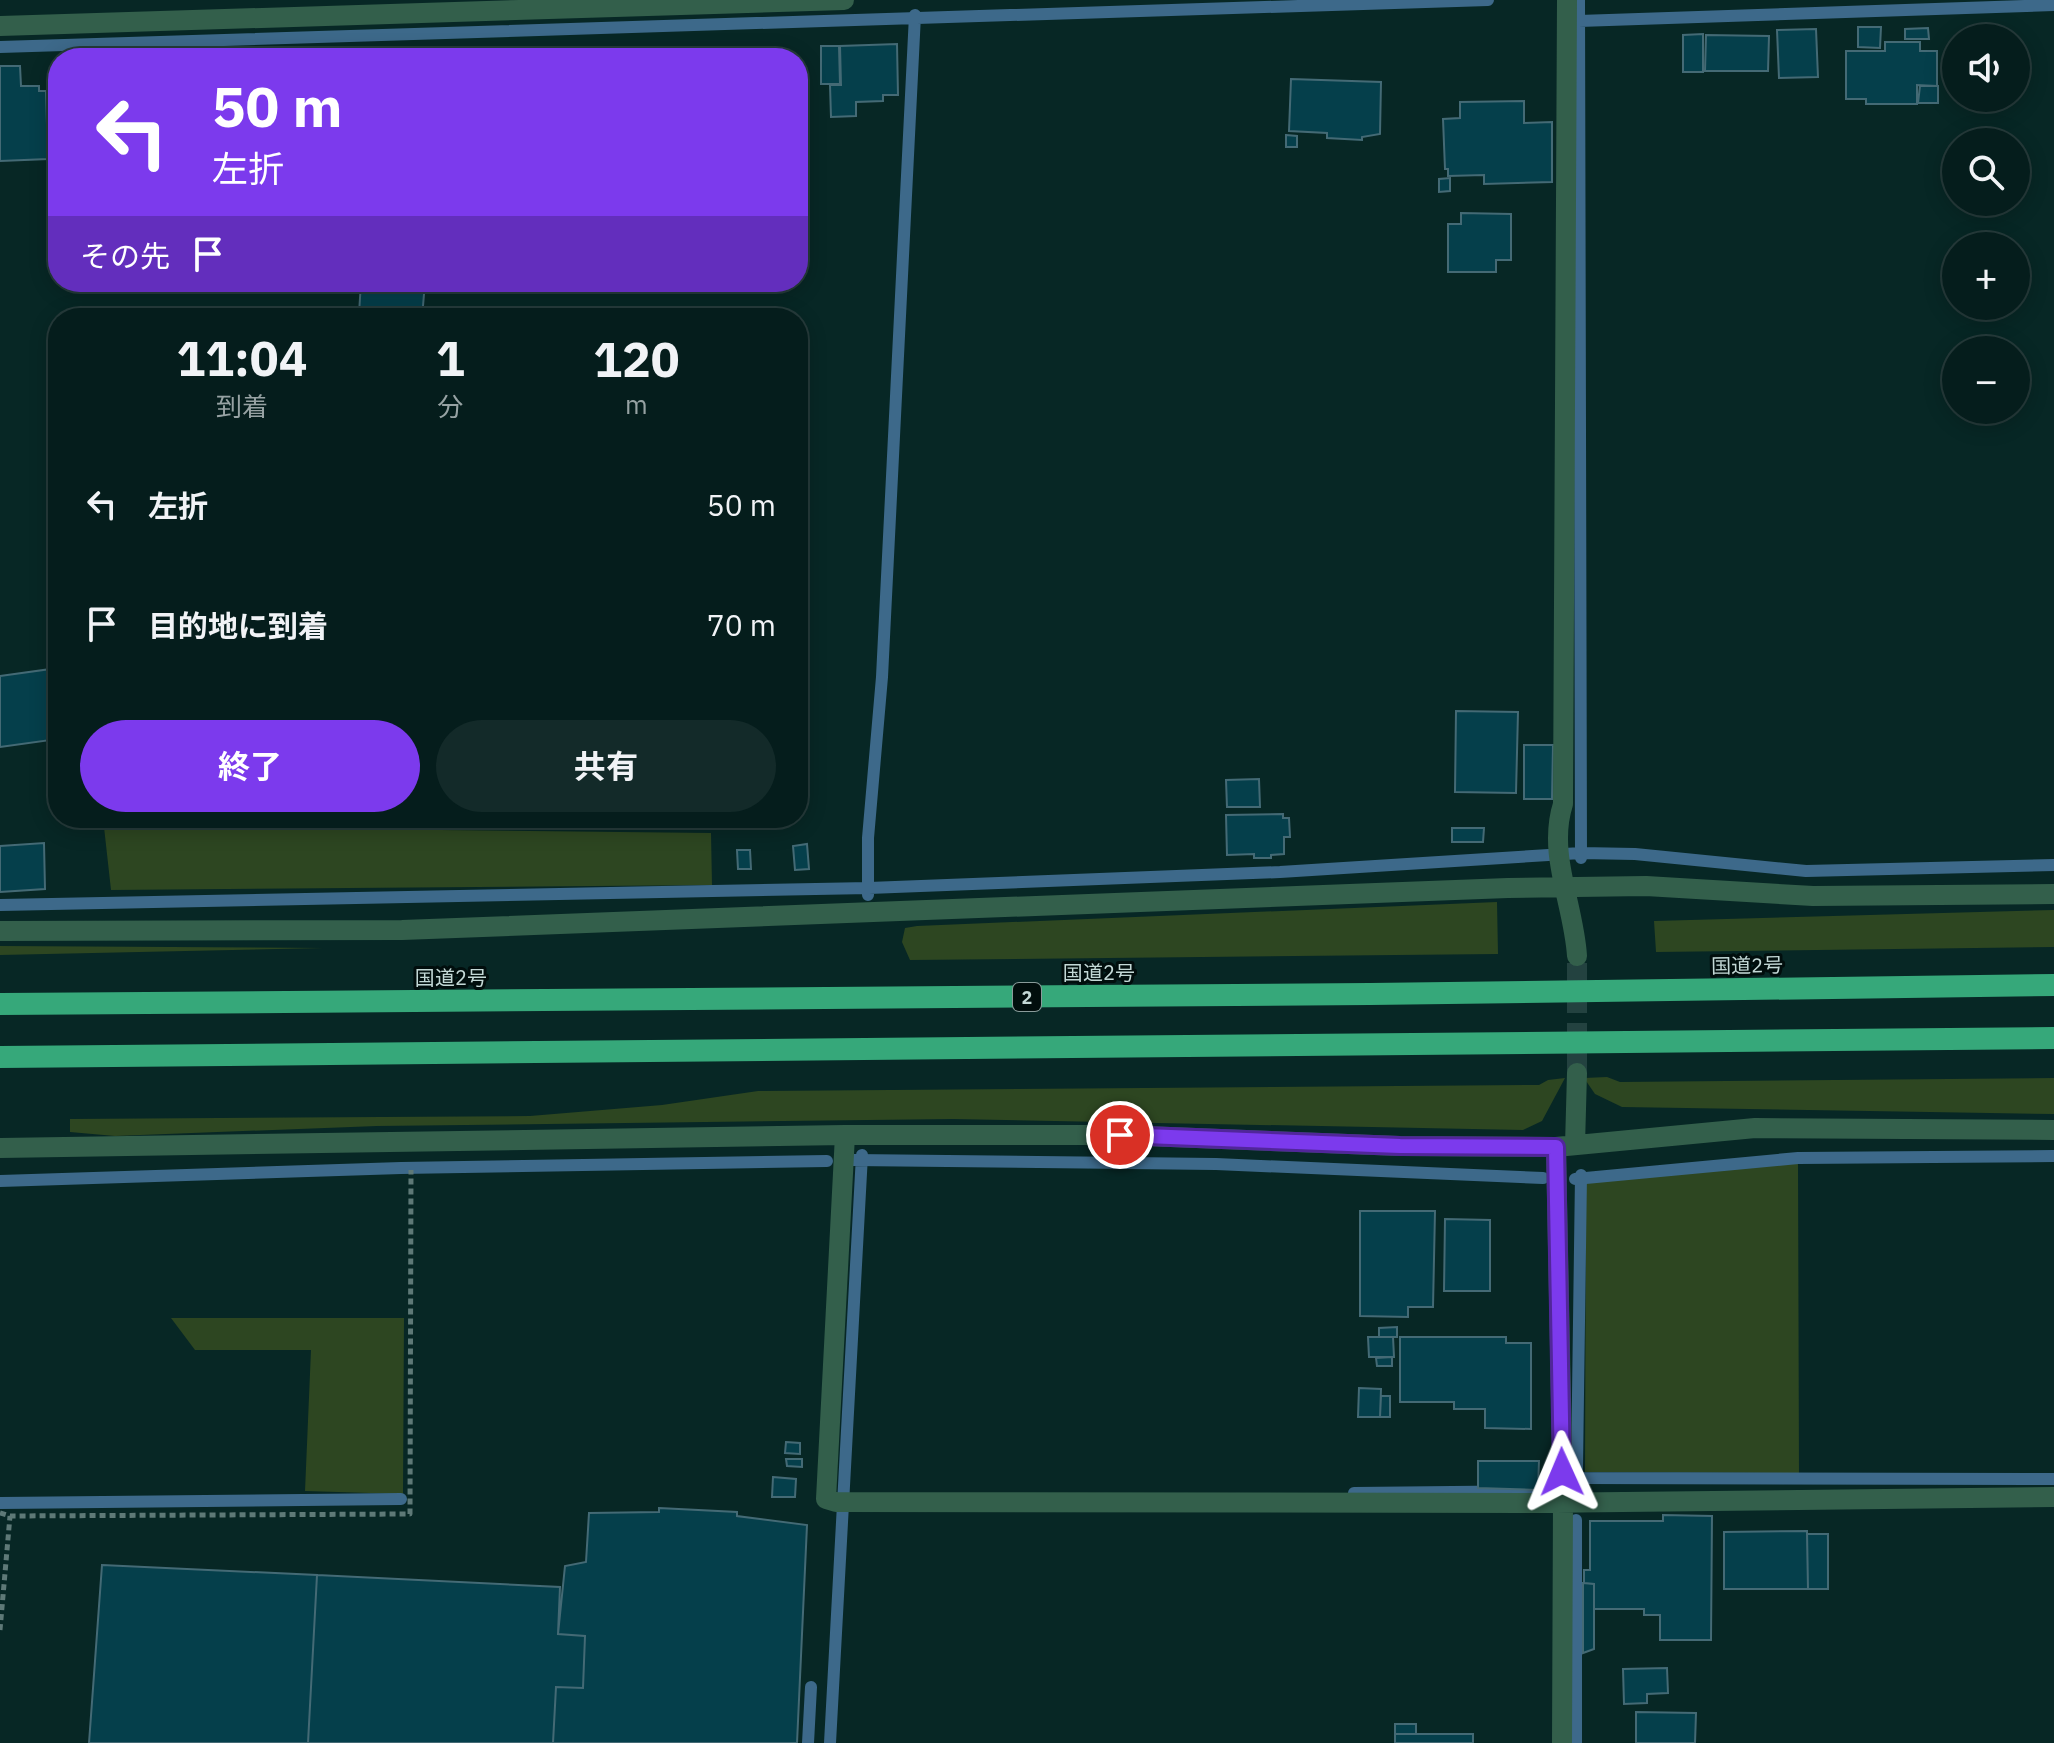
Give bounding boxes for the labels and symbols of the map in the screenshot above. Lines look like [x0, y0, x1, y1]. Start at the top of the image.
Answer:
street label: 国道2号 [1711, 951, 1783, 979]
street label: 国道2号 [1063, 959, 1135, 986]
street label: 国道2号 [415, 964, 487, 991]
road number: 2 [1013, 983, 1041, 1011]
pin [1086, 1101, 1154, 1169]
position arrow [1520, 1430, 1604, 1514]

